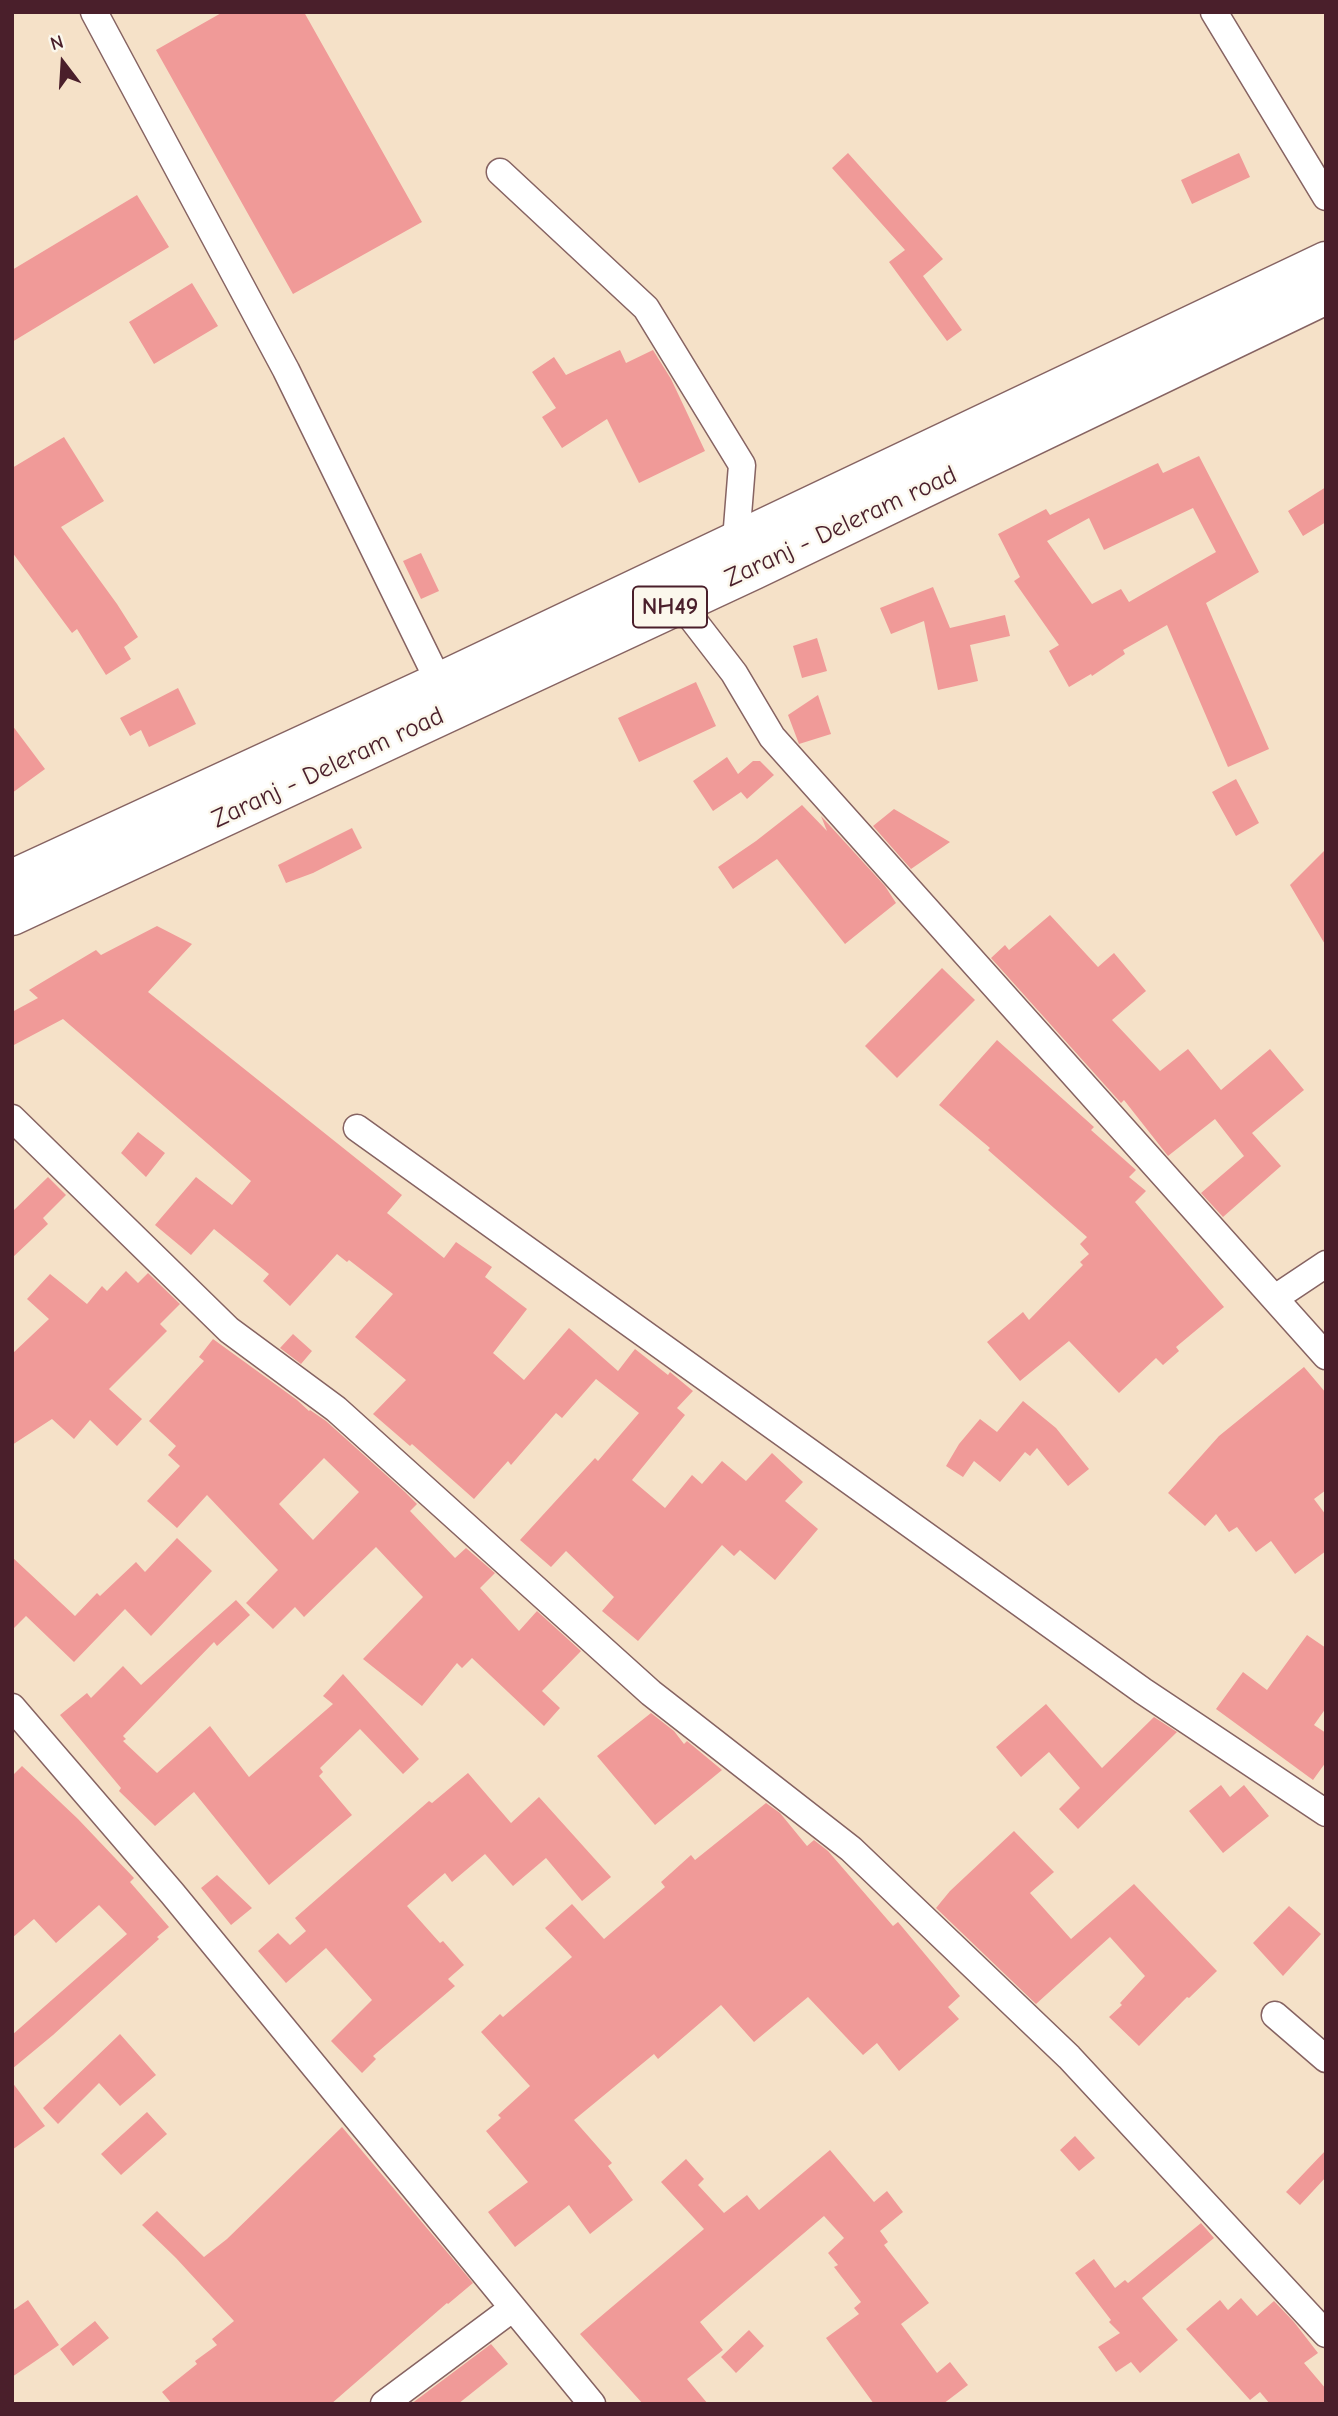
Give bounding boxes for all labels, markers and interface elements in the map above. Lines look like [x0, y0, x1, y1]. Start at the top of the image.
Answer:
north arrow [28, 28, 98, 98]
text: N [48, 31, 66, 55]
street label: Zaranj - Deleram road [720, 460, 962, 594]
road number: NH49 [633, 586, 707, 628]
street label: Zaranj - Deleram road [207, 701, 449, 835]

